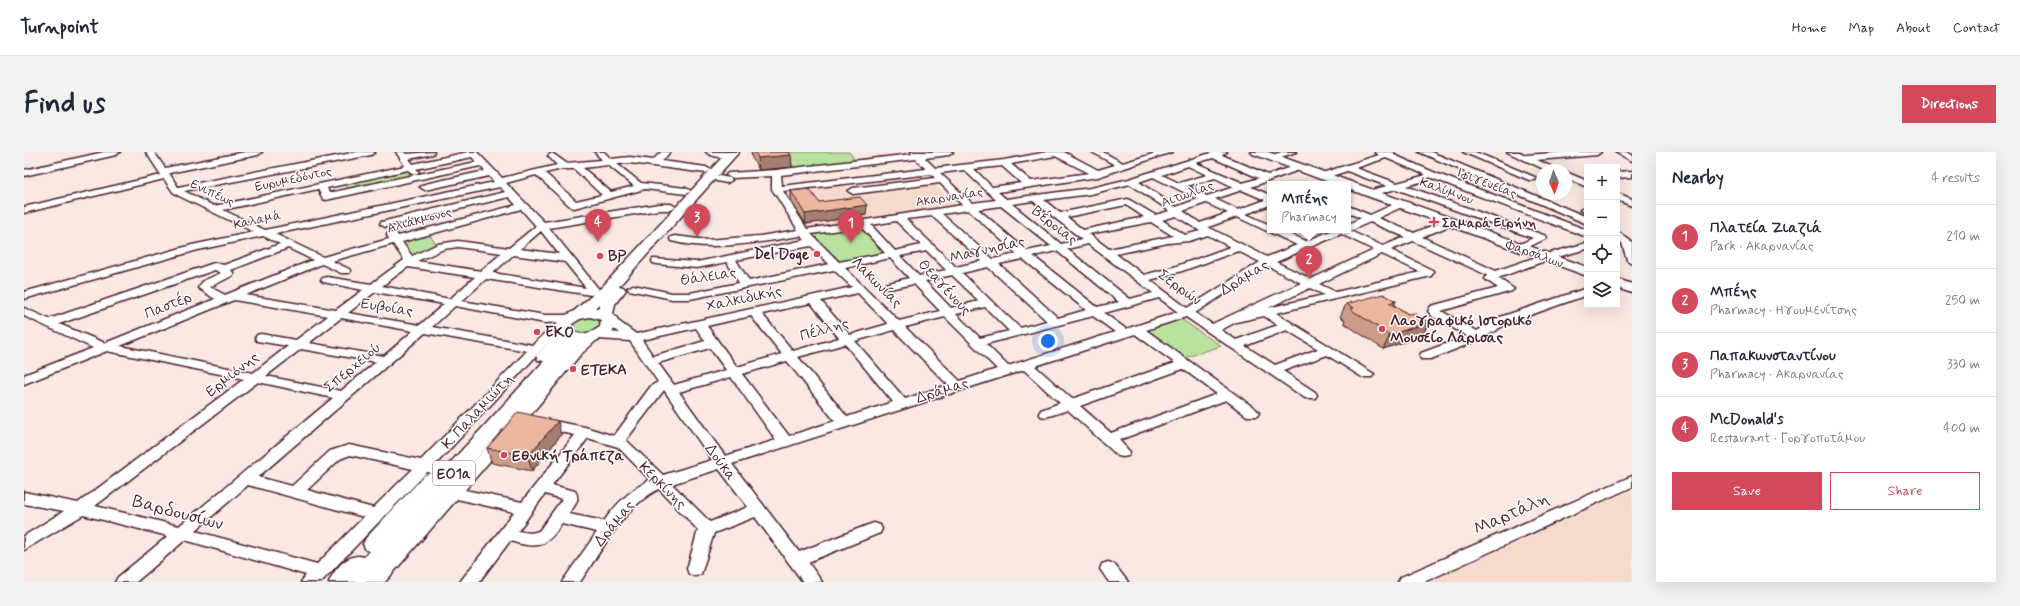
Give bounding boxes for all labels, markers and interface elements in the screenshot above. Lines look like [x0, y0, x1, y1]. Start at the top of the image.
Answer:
text: Turnpoint [20, 15, 99, 40]
text: Home [1792, 19, 1826, 37]
text: Map [1848, 19, 1874, 37]
text: About [1896, 19, 1931, 37]
text: Contact [1953, 19, 2000, 37]
button: Directions [1902, 85, 1996, 123]
text: Find us [24, 86, 105, 123]
street label: Ευρυμεδόντος [253, 163, 334, 196]
street label: Ιφιγενείας [1454, 164, 1519, 203]
north arrow [1536, 164, 1572, 200]
map controls [1584, 164, 1620, 308]
button: + [1584, 164, 1620, 200]
text: Nearby [1672, 167, 1724, 189]
text: 4 results [1931, 170, 1980, 187]
street label: Καλύμνου [1417, 174, 1476, 209]
street label: Ενιπέως [187, 176, 238, 211]
street label: Αιτωλίας [1159, 177, 1216, 212]
popup [1267, 181, 1351, 233]
street label: Ακαρνανίας [914, 184, 984, 211]
text: Μπέης [1281, 189, 1328, 209]
button: − [1584, 200, 1620, 236]
street label: Βέροιας [1027, 202, 1082, 250]
street label: Αλιάκμονος [385, 204, 454, 237]
pin: 3 [684, 204, 710, 237]
street label: Καλαμά [232, 207, 283, 234]
pin: 4 [585, 209, 611, 242]
text: Pharmacy [1281, 209, 1337, 226]
pin: 1 [838, 210, 864, 243]
place label: Σαμαρά Ειρήνη [1442, 215, 1537, 232]
marker: Σαμαρά Ειρήνη [1429, 217, 1439, 227]
text: Πλατεία Ζιαζιά [1710, 218, 1821, 238]
text: 1 [1682, 228, 1688, 245]
text: 210 m [1946, 228, 1980, 245]
street label: Μαγνησίας [948, 232, 1027, 268]
street label: Φαρσάλων [1503, 236, 1566, 273]
button: locate [1584, 236, 1620, 272]
text: Park · Ακαρνανίας [1710, 238, 1814, 255]
place label: Del Doge [754, 245, 809, 266]
pin: 2 [1296, 246, 1322, 279]
place label: BP [608, 247, 626, 267]
marker: Del Doge [812, 249, 822, 259]
marker: BP [595, 251, 605, 261]
street label: Λακωνίας [846, 253, 907, 313]
street label: Θεαγένους [913, 255, 976, 320]
street label: Δράμας [1216, 255, 1273, 301]
street label: Θάλειας [679, 263, 738, 291]
street label: Σερρών [1154, 265, 1206, 311]
button: layers [1584, 272, 1620, 308]
street label: Χαλκιδικής [705, 281, 784, 317]
text: Μπέης [1710, 282, 1757, 302]
street label: Παστέρ [142, 287, 195, 324]
text: 2 [1682, 292, 1688, 309]
text: 250 m [1945, 292, 1980, 309]
street label: Ευβοίας [359, 294, 415, 322]
text: Pharmacy · Ηγουμενίτσης [1710, 302, 1857, 319]
place label: Λαογραφικό Ιστορικό Μουσείο Λάρισας [1390, 311, 1532, 348]
street label: Πέλλης [798, 313, 851, 346]
place label: EKO [545, 323, 574, 343]
marker: Λαογραφικό Ιστορικό Μουσείο Λάρισας [1377, 324, 1387, 334]
marker: EKO [532, 327, 542, 337]
your location [1038, 331, 1058, 351]
street label: Σπερχειού [320, 338, 385, 397]
text: Παπακωνσταντίνου [1710, 346, 1836, 366]
street label: Ερμιόνης [202, 347, 264, 402]
text: 3 [1682, 356, 1688, 373]
text: 330 m [1947, 356, 1980, 373]
place label: ΕΤΕΚΑ [581, 360, 627, 380]
marker: ΕΤΕΚΑ [568, 364, 578, 374]
text: Pharmacy · Ακαρνανίας [1710, 366, 1844, 383]
street label: Κ. Παλαμιώτη [437, 369, 518, 454]
street label: Δράμας [913, 373, 972, 409]
text: McDonald's [1710, 410, 1784, 430]
text: 4 [1681, 420, 1689, 437]
text: 400 m [1943, 420, 1980, 437]
text: Restaurant · Γοργοποτάμου [1710, 430, 1865, 447]
street label: Δούκα [700, 440, 741, 485]
place label: Εθνική Τράπεζα [512, 446, 625, 466]
marker: Εθνική Τράπεζα [499, 450, 509, 460]
street label: Κερκίνης [634, 458, 691, 514]
road number: ΕΟ1α [433, 461, 475, 485]
button: Save [1672, 472, 1822, 510]
button: Share [1830, 472, 1980, 510]
street label: Μαρτάλη [1470, 487, 1553, 541]
street label: Βαρδουσίων [130, 489, 226, 537]
street label: Δράμας [590, 496, 640, 551]

